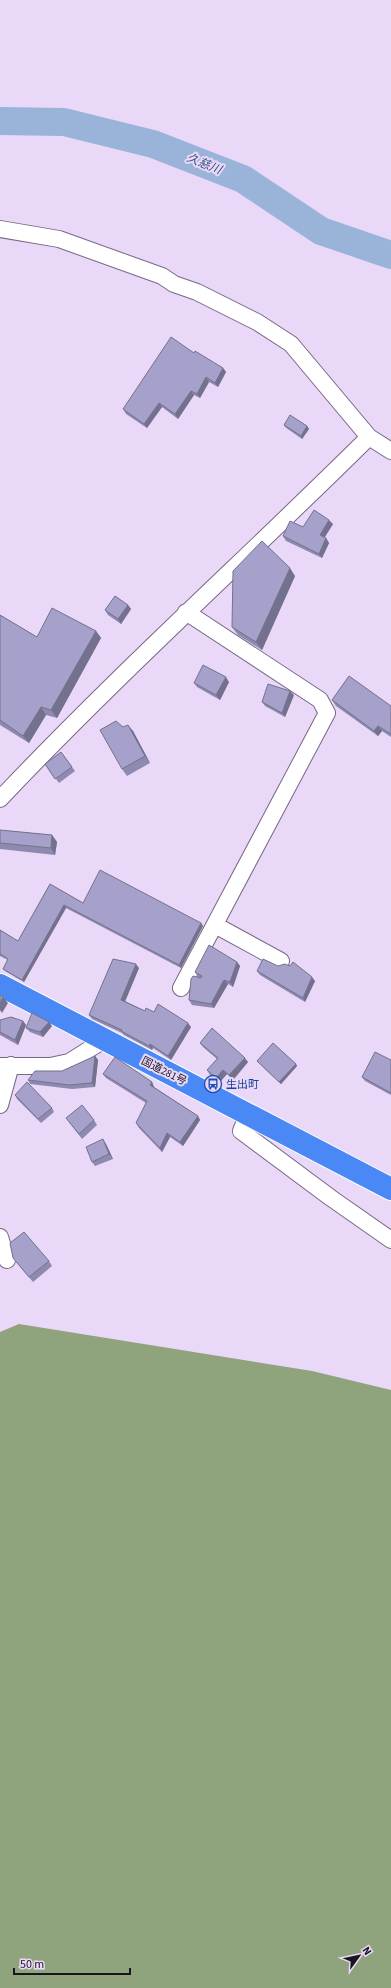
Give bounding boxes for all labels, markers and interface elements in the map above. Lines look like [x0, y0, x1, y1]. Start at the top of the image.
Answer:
water label: 久慈川 [184, 149, 226, 179]
street label: 国道281号 [139, 1053, 189, 1089]
bus stop icon: 生出町 [203, 1074, 223, 1094]
place label: 生出町 [226, 1077, 259, 1092]
north arrow [339, 1936, 379, 1976]
text: N [359, 1944, 375, 1958]
scale bar [14, 1950, 130, 1976]
text: 50 m [20, 1956, 44, 1973]

